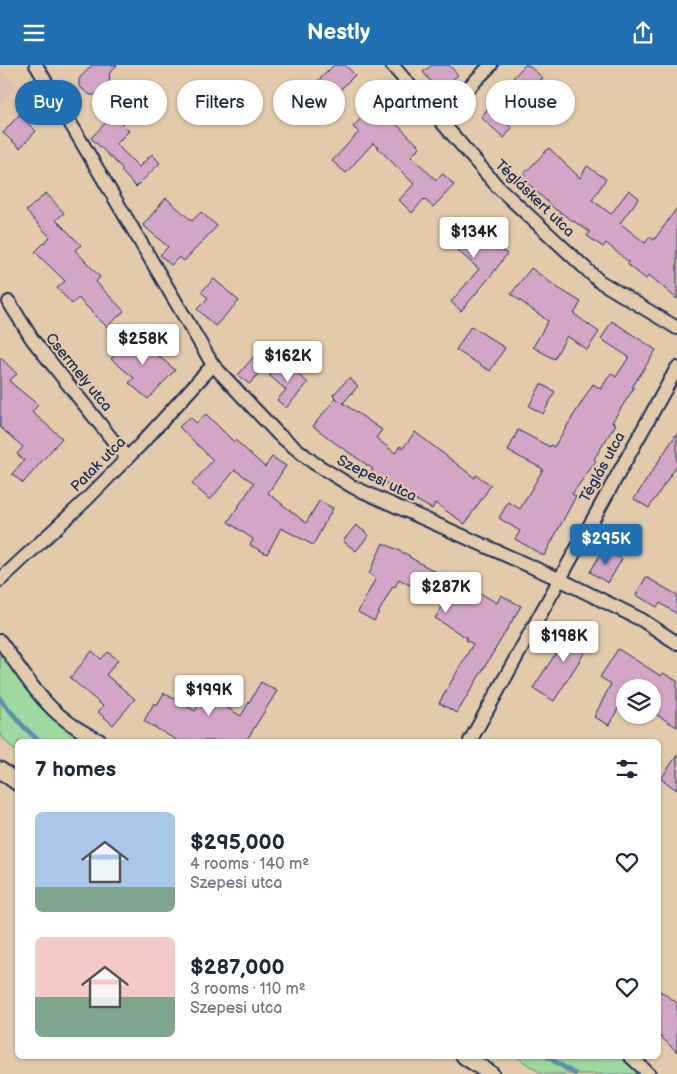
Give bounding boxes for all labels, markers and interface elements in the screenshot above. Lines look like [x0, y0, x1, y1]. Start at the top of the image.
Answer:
icon: menu [20, 19, 48, 47]
text: Nestly [307, 19, 370, 46]
icon: share [629, 19, 657, 47]
chip: Buy [15, 80, 82, 125]
chip: Rent [92, 80, 167, 125]
chip: Filters [177, 80, 263, 125]
chip: New [273, 80, 345, 125]
chip: Apartment [355, 80, 476, 125]
chip: House [486, 80, 575, 125]
street label: Tégláskert utca [491, 156, 578, 241]
pin: $134K [439, 217, 509, 259]
text: $134K [451, 223, 497, 242]
pin: $258K [108, 323, 178, 366]
street label: Csermely utca [41, 329, 116, 416]
text: $258K [118, 330, 168, 349]
pin: $162K [253, 341, 323, 383]
text: $162K [264, 347, 312, 366]
street label: Téglás utca [575, 429, 629, 506]
street label: Patak utca [67, 433, 130, 496]
street label: Szepesi utca [334, 451, 420, 506]
pin: $295K [571, 523, 641, 566]
text: $295K [581, 530, 631, 549]
pin: $287K [411, 571, 481, 614]
text: $287K [421, 578, 471, 597]
pin: $198K [529, 621, 599, 663]
text: $198K [540, 627, 588, 646]
pin: $199K [174, 675, 244, 717]
map controls [616, 679, 661, 724]
button: layers [616, 679, 661, 724]
text: $199K [186, 681, 232, 700]
icon: filters [613, 755, 641, 783]
text: 7 homes [35, 757, 116, 782]
text: $295,000 [190, 830, 285, 855]
icon: home [75, 832, 135, 892]
icon: heart [613, 848, 641, 876]
text: 4 rooms · 140 m² [190, 855, 309, 874]
text: Szepesi utca [190, 874, 282, 893]
text: $287,000 [190, 955, 285, 980]
icon: home [75, 957, 135, 1017]
icon: heart [613, 973, 641, 1001]
text: 3 rooms · 110 m² [190, 980, 306, 999]
text: Szepesi utca [190, 999, 282, 1018]

